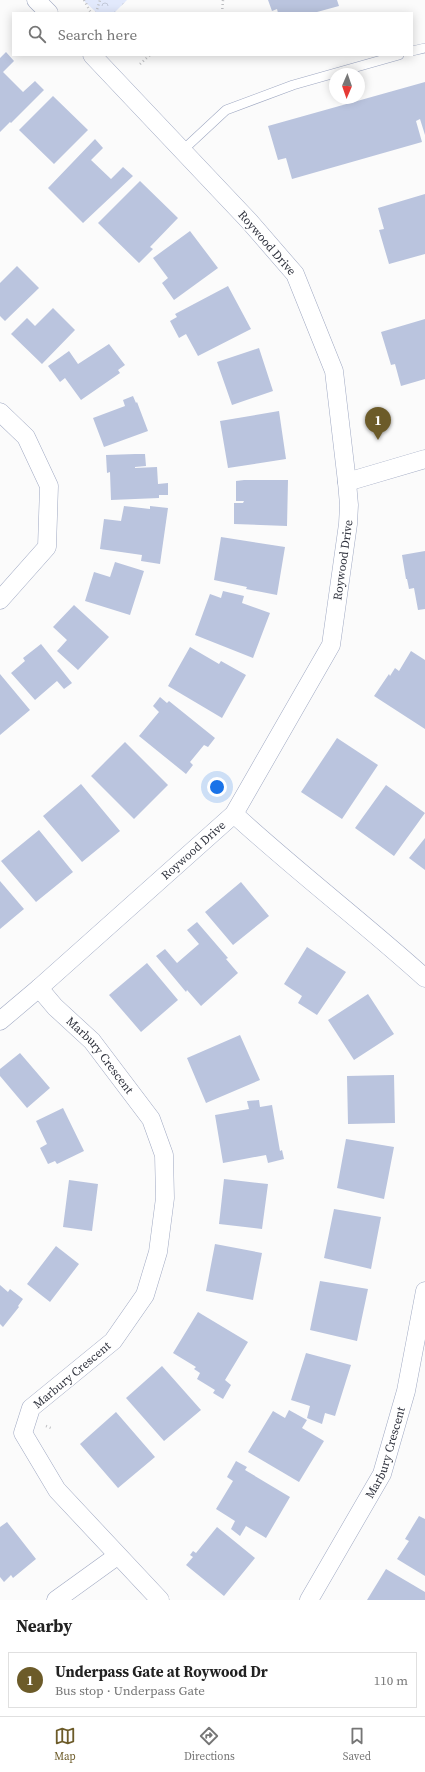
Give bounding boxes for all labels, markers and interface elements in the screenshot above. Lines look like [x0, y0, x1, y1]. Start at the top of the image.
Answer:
search box [12, 12, 413, 56]
icon: search [26, 23, 48, 45]
text: Search here [58, 24, 137, 45]
north arrow [329, 68, 365, 104]
street label: Roywood Drive [234, 207, 300, 279]
pin: 1 [365, 407, 391, 440]
street label: Roywood Drive [329, 519, 356, 601]
your location [207, 777, 227, 797]
street label: Roywood Drive [158, 817, 229, 883]
street label: Marbury Crescent [63, 1013, 137, 1097]
street label: Marbury Crescent [30, 1338, 114, 1412]
street label: Marbury Crescent [362, 1405, 409, 1501]
text: Nearby [16, 1614, 72, 1638]
text: Underpass Gate at Roywood Dr [55, 1661, 268, 1682]
text: 1 [26, 1672, 34, 1689]
text: 110 m [374, 1672, 408, 1689]
text: Bus stop · Underpass Gate [55, 1682, 205, 1699]
tab: Map [54, 1725, 76, 1764]
tab: Directions [184, 1725, 235, 1764]
tab: Saved [343, 1725, 371, 1764]

